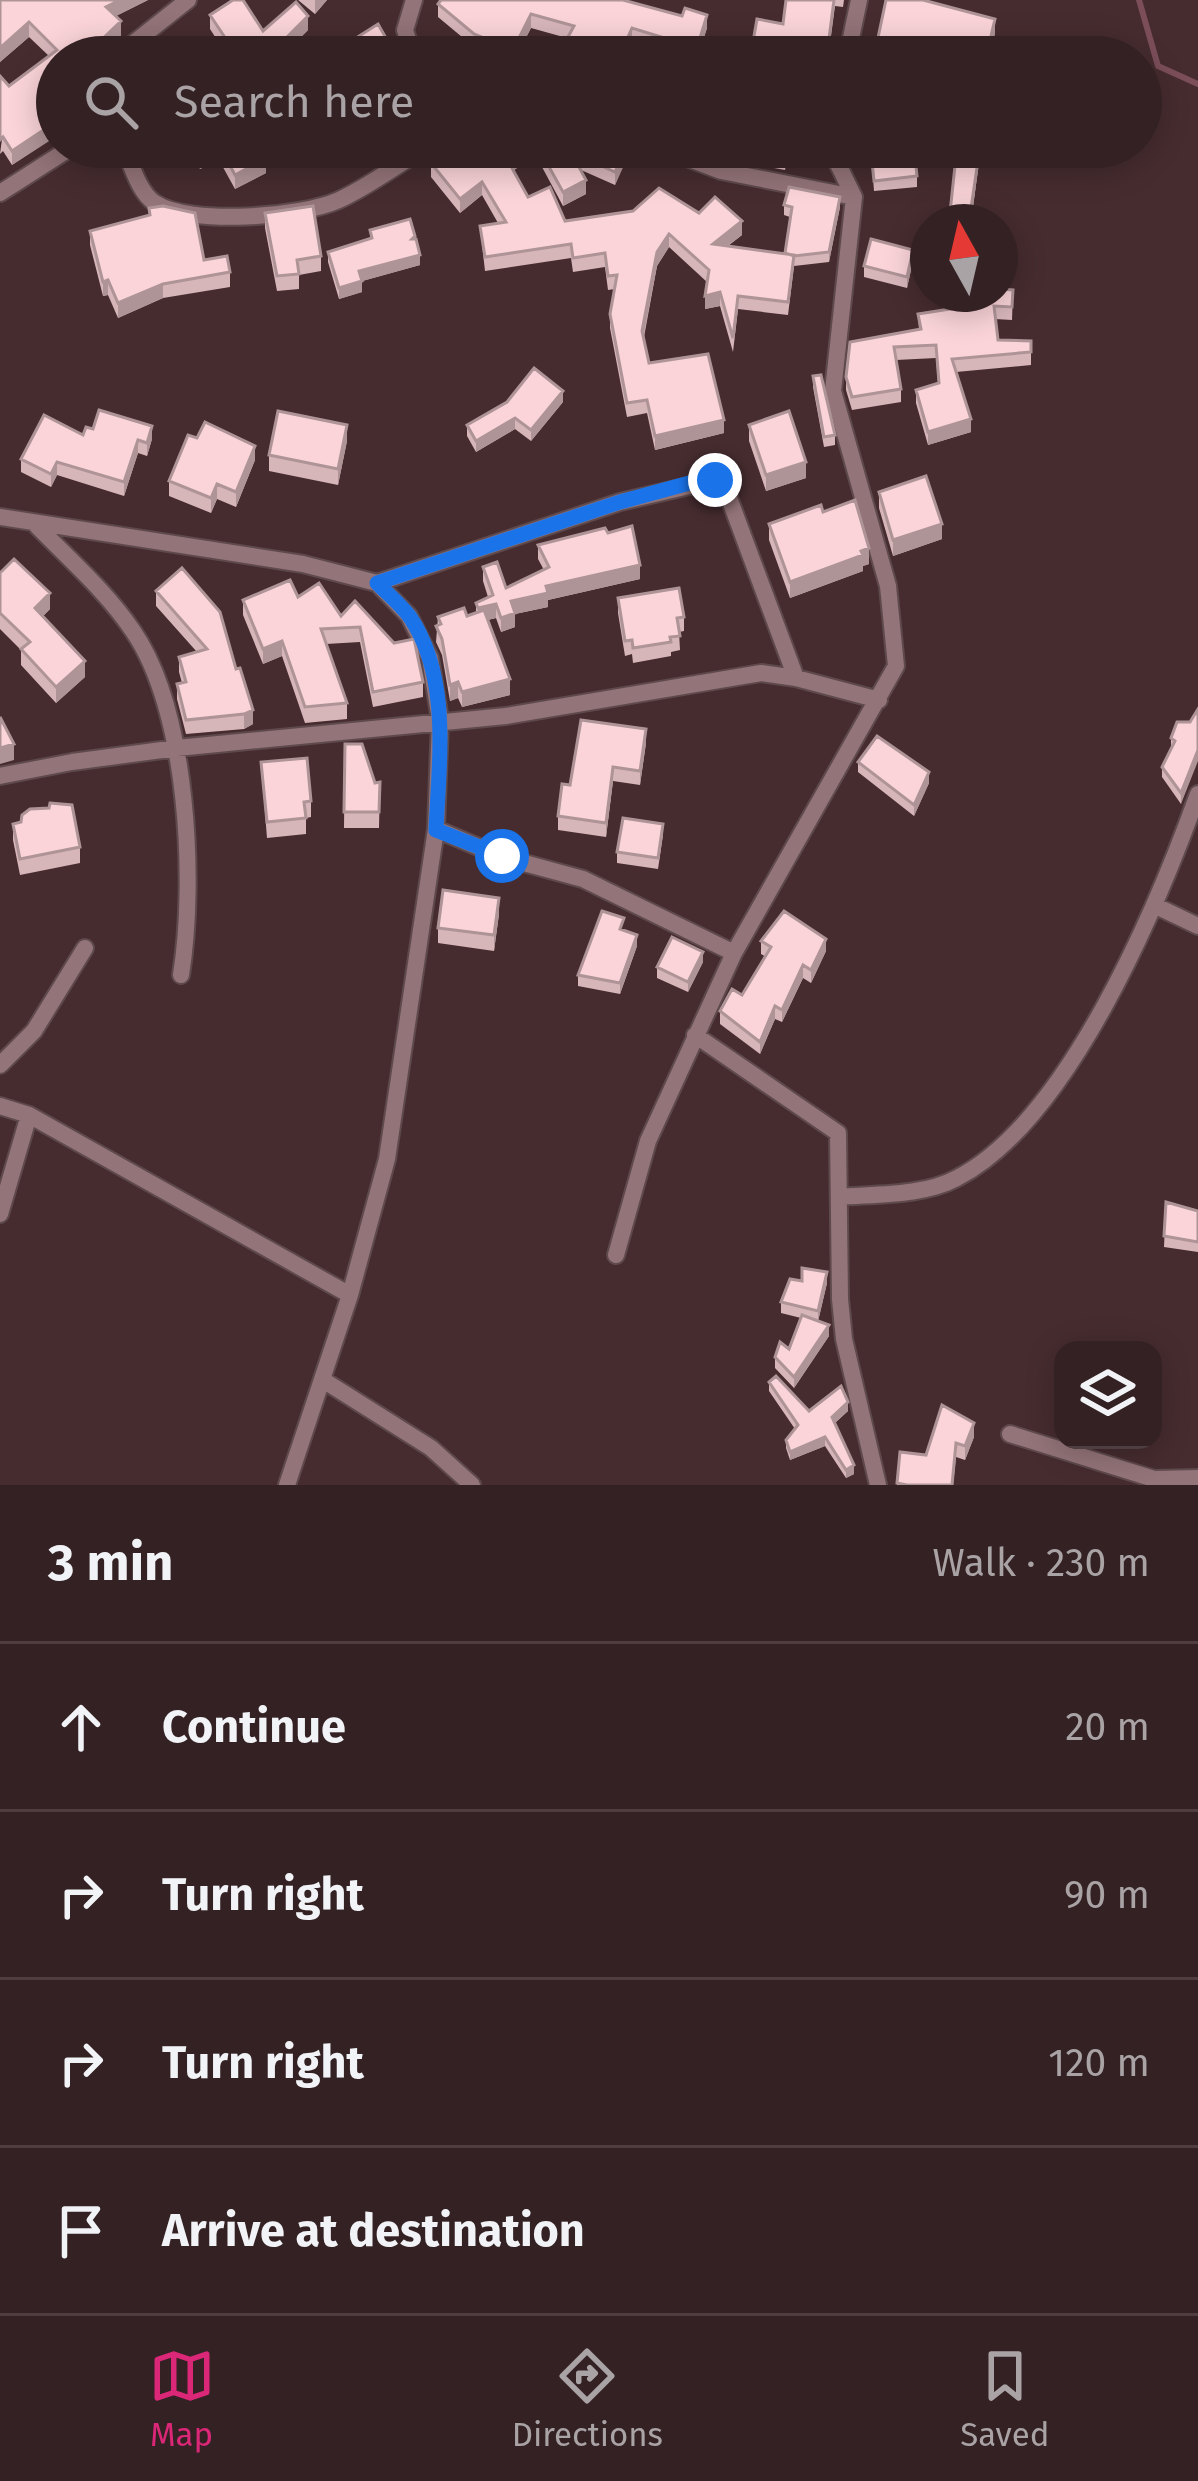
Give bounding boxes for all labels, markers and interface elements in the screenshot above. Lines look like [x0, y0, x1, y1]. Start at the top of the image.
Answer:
search box [36, 36, 1162, 168]
icon: search [78, 69, 144, 135]
text: Search here [174, 75, 414, 129]
north arrow [910, 204, 1018, 312]
route end [688, 453, 742, 507]
route start [475, 829, 529, 883]
map controls [1054, 1341, 1162, 1449]
button: layers [1054, 1341, 1162, 1449]
text: 3 min [48, 1532, 174, 1594]
text: Walk · 230 m [933, 1540, 1150, 1586]
icon: ahead [48, 1694, 114, 1760]
text: Continue [162, 1700, 346, 1754]
text: 20 m [1065, 1704, 1150, 1750]
icon: right [48, 1862, 114, 1928]
text: Turn right [162, 1868, 364, 1922]
text: 90 m [1064, 1872, 1150, 1918]
icon: right [48, 2030, 114, 2096]
text: Turn right [162, 2036, 364, 2090]
text: 120 m [1048, 2040, 1150, 2086]
icon: arrive [48, 2198, 114, 2264]
text: Arrive at destination [162, 2204, 585, 2258]
tab: Map [149, 2343, 215, 2455]
tab: Directions [512, 2343, 663, 2455]
tab: Saved [960, 2343, 1049, 2455]

